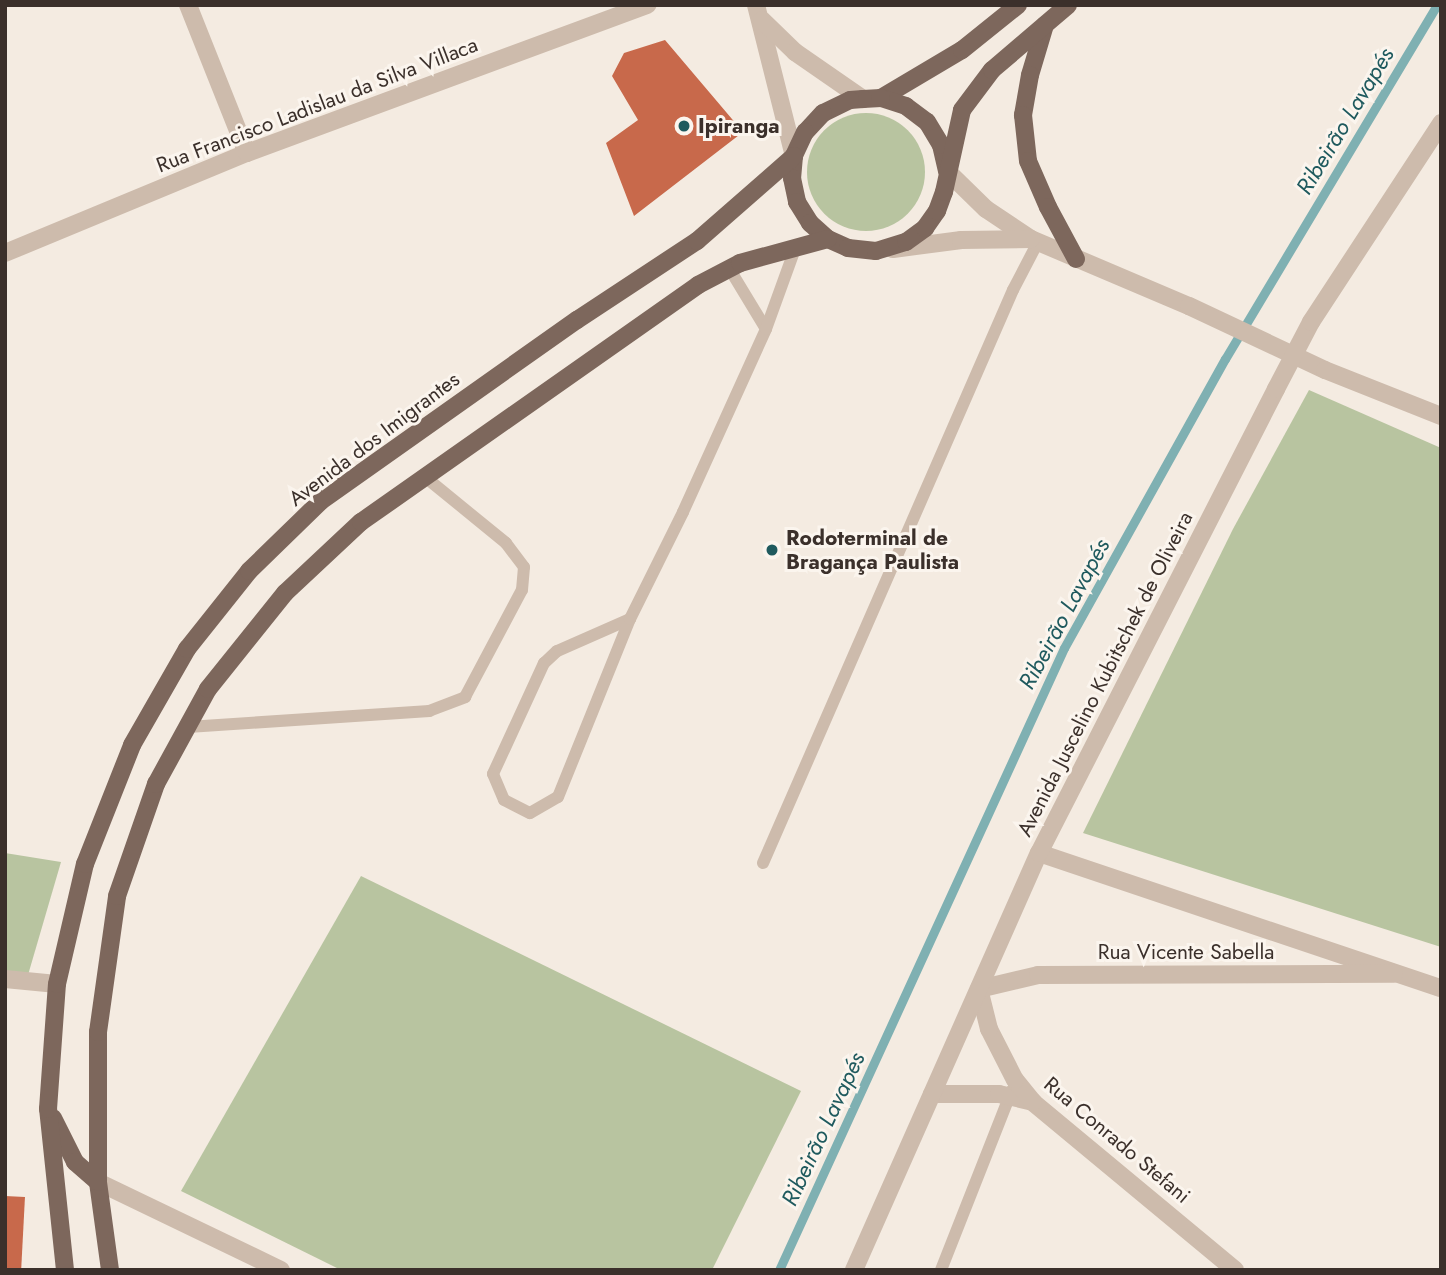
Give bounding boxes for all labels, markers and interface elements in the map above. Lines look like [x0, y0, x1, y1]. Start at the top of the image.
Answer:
street label: Rua Francisco Ladislau da Silva Villaca [153, 32, 481, 178]
water label: Ribeirão Lavapés [1290, 43, 1400, 199]
place label: Ipiranga [698, 113, 780, 139]
marker: Ipiranga [676, 118, 692, 134]
street label: Avenida dos Imigrantes [284, 367, 464, 511]
street label: Avenida Juscelino Kubitschek de Oliveira [1012, 507, 1198, 841]
place label: Rodoterminal de Bragança Paulista [786, 525, 959, 575]
water label: Ribeirão Lavapés [1013, 534, 1115, 694]
marker: Rodoterminal de Bragança Paulista [764, 542, 780, 558]
street label: Rua Vicente Sabella [1098, 939, 1274, 965]
water label: Ribeirão Lavapés [775, 1048, 871, 1210]
street label: Rua Conrado Stefani [1039, 1072, 1195, 1208]

